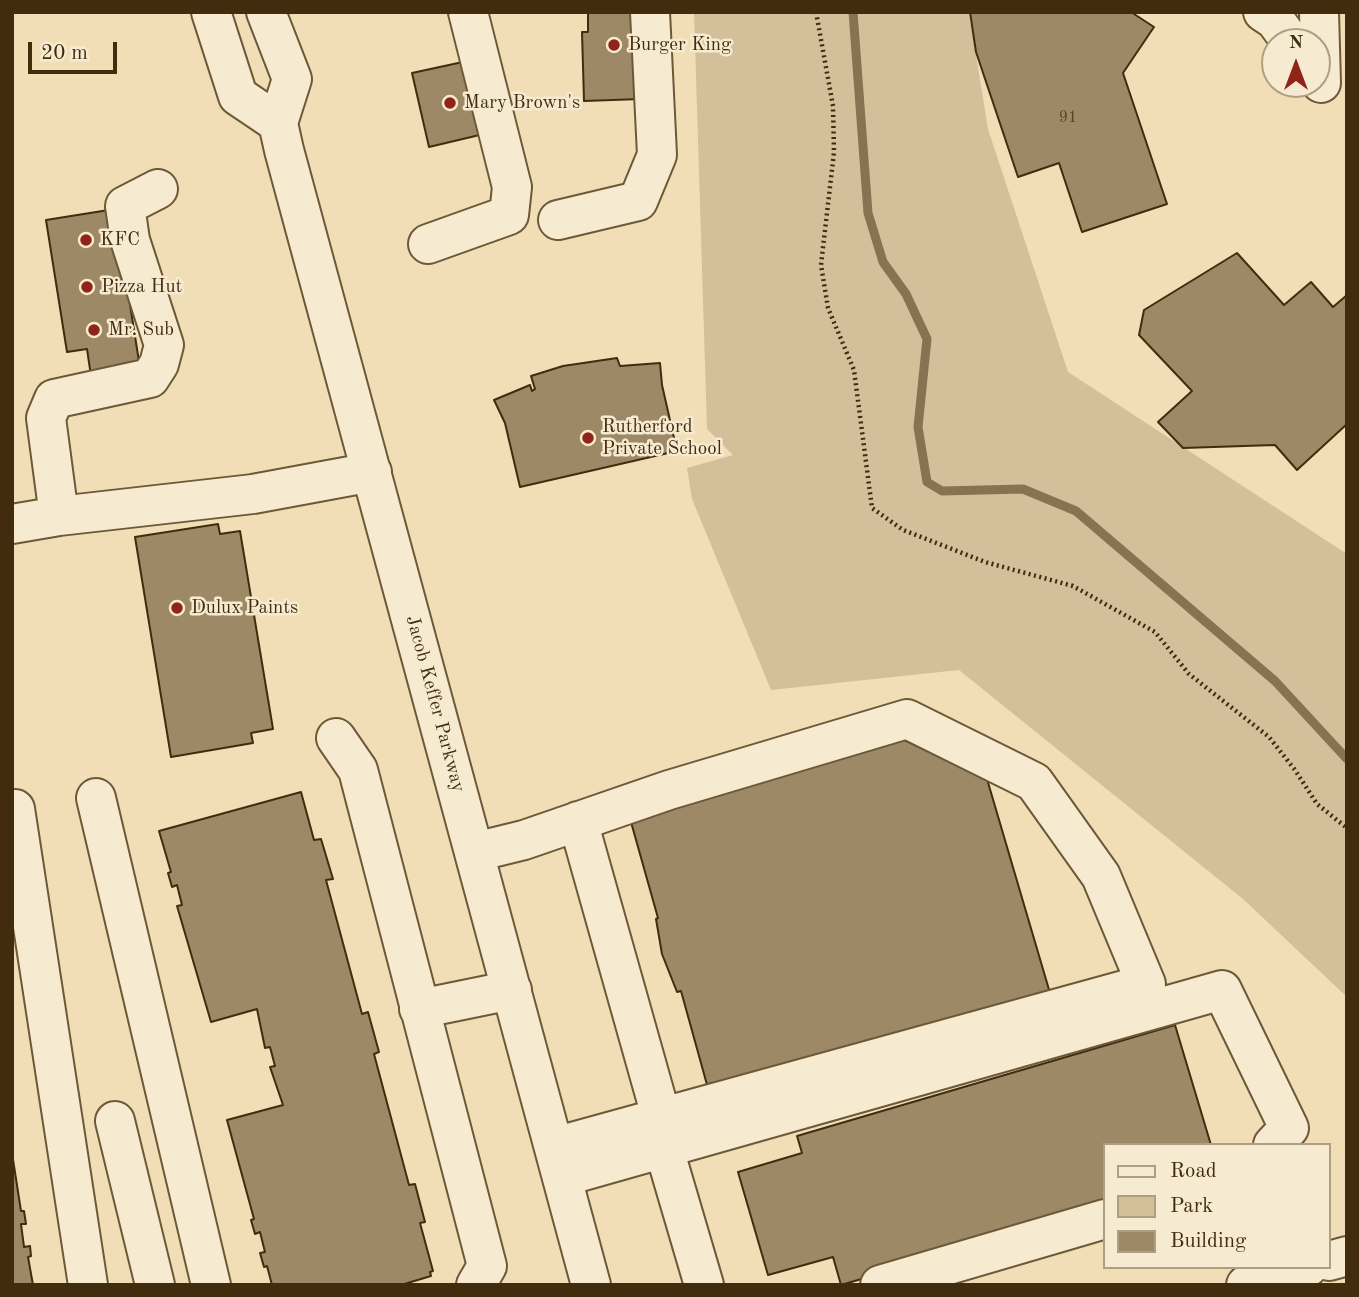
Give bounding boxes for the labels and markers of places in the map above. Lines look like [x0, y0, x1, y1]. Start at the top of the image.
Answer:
place label: Burger King [628, 34, 731, 56]
marker: Burger King [606, 37, 622, 53]
place label: Mary Brown's [464, 92, 580, 114]
marker: Mary Brown's [442, 95, 458, 111]
place label: KFC [100, 229, 140, 251]
marker: KFC [78, 232, 94, 248]
place label: Pizza Hut [101, 276, 182, 298]
marker: Pizza Hut [79, 279, 95, 295]
place label: Mr. Sub [108, 319, 174, 341]
marker: Mr. Sub [86, 322, 102, 338]
place label: Rutherford Private School [602, 416, 722, 460]
marker: Rutherford Private School [580, 430, 596, 446]
place label: Dulux Paints [191, 597, 298, 619]
marker: Dulux Paints [169, 600, 185, 616]

